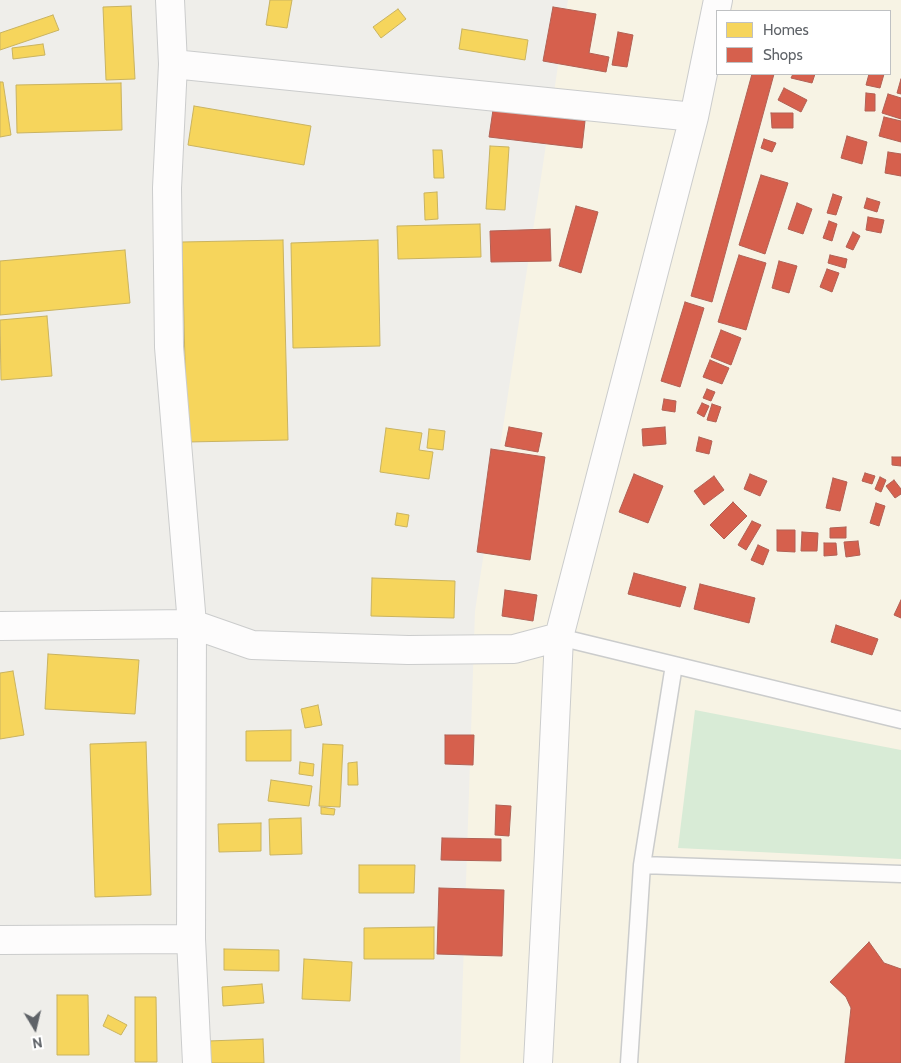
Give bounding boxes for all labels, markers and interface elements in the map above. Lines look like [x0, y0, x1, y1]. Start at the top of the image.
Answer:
legend [716, 10, 891, 75]
text: Homes [763, 21, 809, 39]
text: Shops [763, 46, 803, 64]
north arrow [10, 1003, 60, 1053]
text: N [31, 1033, 44, 1052]

